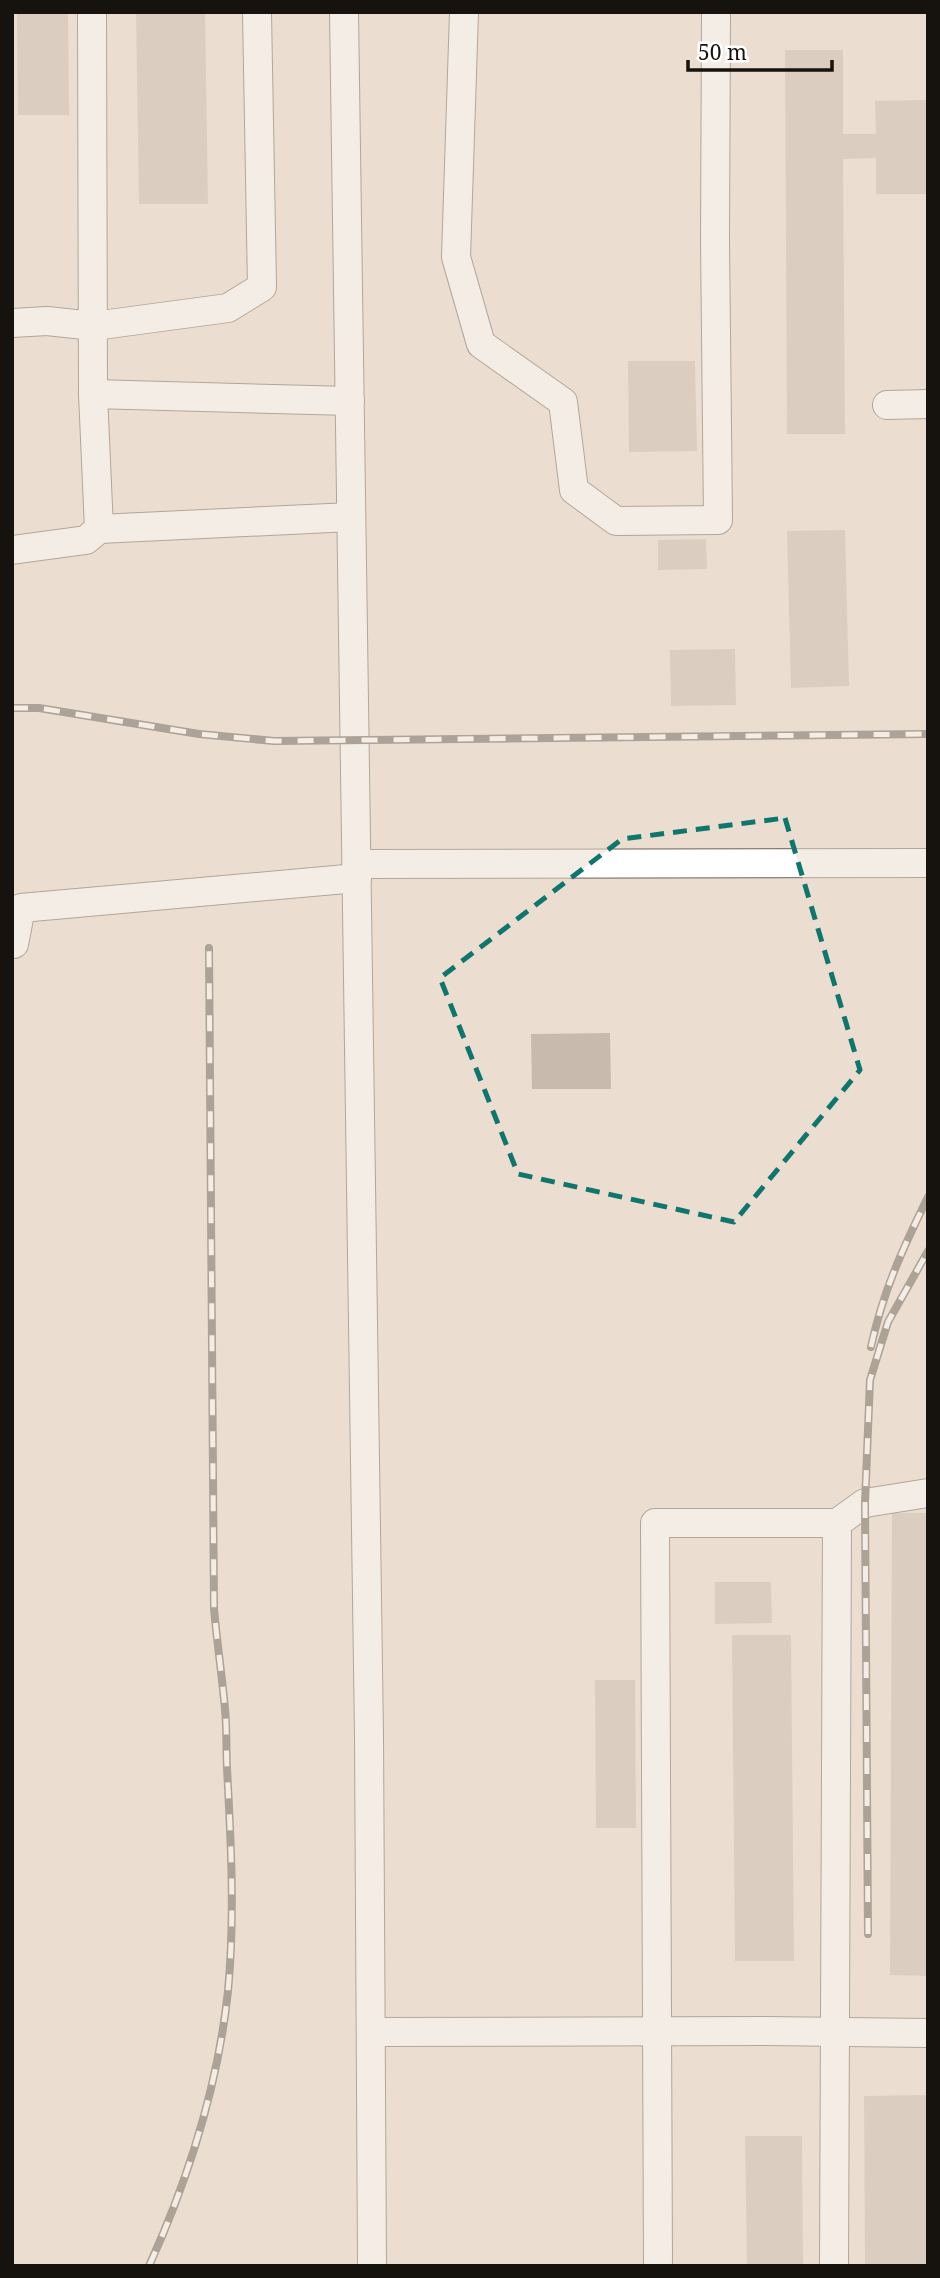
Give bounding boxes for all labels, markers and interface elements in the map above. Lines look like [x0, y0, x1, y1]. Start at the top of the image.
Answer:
scale bar [688, 28, 832, 72]
text: 50 m [698, 38, 747, 66]

